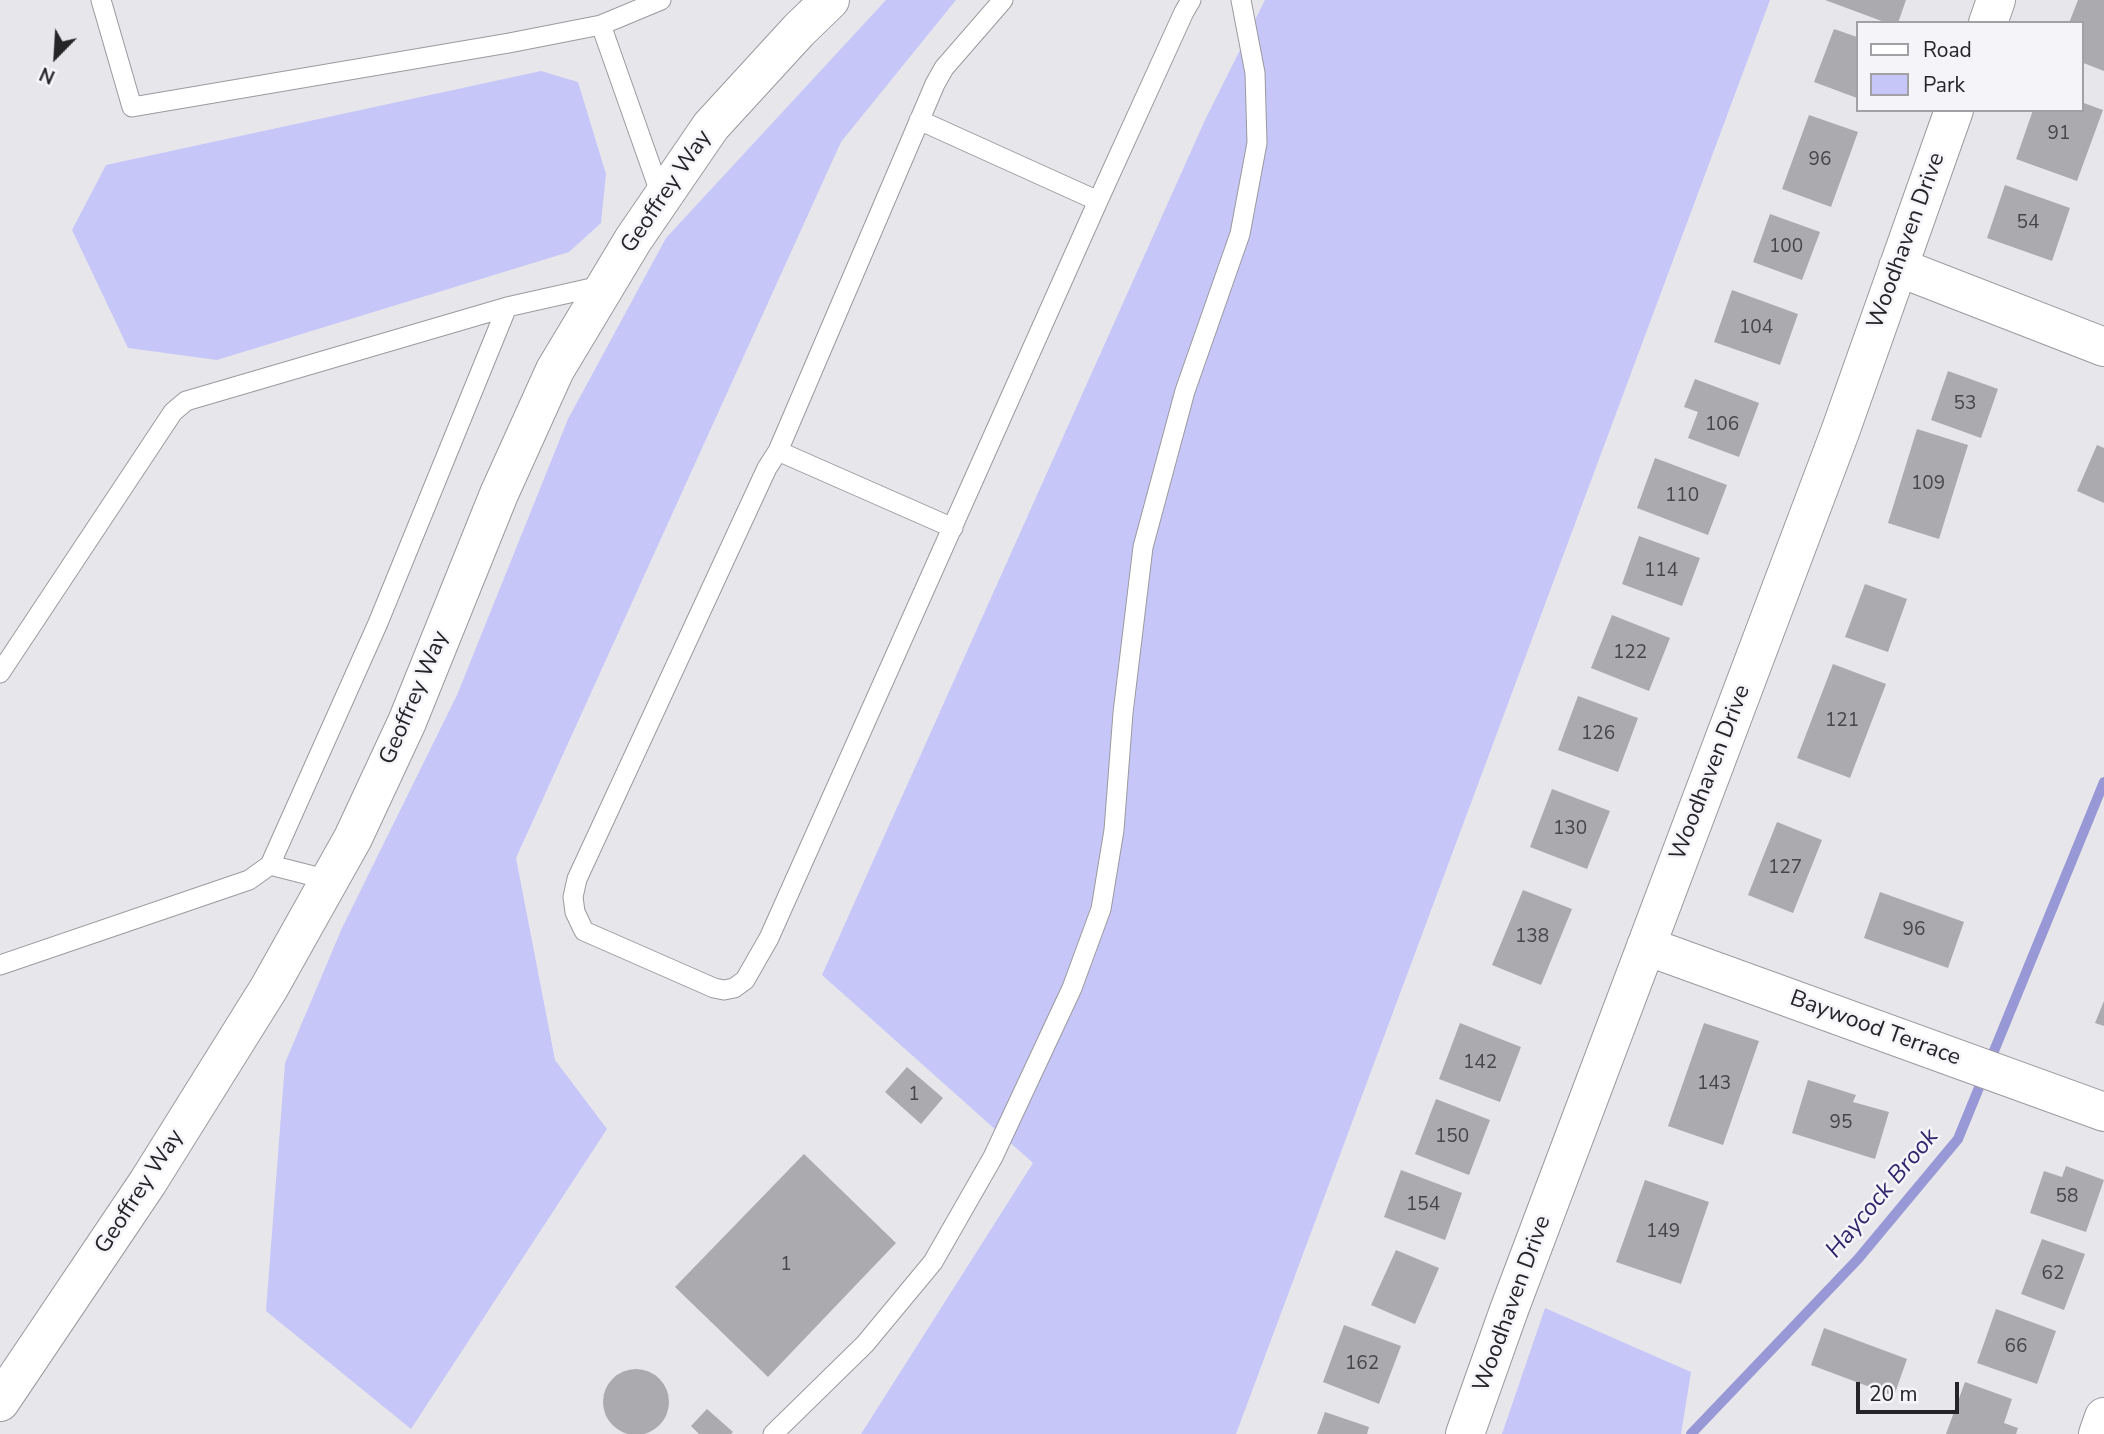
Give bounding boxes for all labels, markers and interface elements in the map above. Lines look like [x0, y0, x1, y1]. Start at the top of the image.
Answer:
north arrow [21, 21, 91, 91]
legend [1856, 21, 2083, 112]
text: Road [1923, 36, 1972, 64]
text: N [36, 60, 59, 90]
text: Park [1923, 71, 1965, 99]
house number: 91 [2048, 123, 2070, 145]
street label: Geoffrey Way [616, 125, 718, 259]
house number: 96 [1809, 149, 1831, 171]
street label: Woodhaven Drive [1862, 149, 1952, 333]
house number: 54 [2017, 212, 2039, 234]
house number: 100 [1769, 236, 1803, 258]
house number: 104 [1739, 317, 1773, 339]
house number: 53 [1954, 393, 1976, 415]
house number: 106 [1705, 414, 1739, 436]
house number: 109 [1911, 473, 1945, 495]
house number: 110 [1665, 485, 1699, 507]
house number: 114 [1644, 560, 1678, 582]
street label: Geoffrey Way [374, 627, 456, 769]
house number: 122 [1613, 642, 1647, 664]
street label: Woodhaven Drive [1665, 681, 1757, 865]
house number: 121 [1825, 710, 1859, 732]
house number: 126 [1581, 723, 1615, 745]
house number: 130 [1553, 818, 1587, 840]
house number: 127 [1768, 857, 1802, 879]
house number: 96 [1903, 919, 1925, 941]
house number: 138 [1515, 926, 1549, 948]
street label: Baywood Terrace [1786, 985, 1964, 1073]
house number: 142 [1463, 1052, 1497, 1074]
house number: 143 [1697, 1073, 1731, 1095]
house number: 1 [908, 1084, 920, 1106]
house number: 95 [1830, 1112, 1852, 1134]
water label: Haycock Brook [1821, 1124, 1945, 1264]
street label: Geoffrey Way [90, 1125, 190, 1259]
house number: 150 [1435, 1126, 1469, 1148]
house number: 58 [2056, 1186, 2078, 1208]
house number: 154 [1406, 1194, 1440, 1216]
street label: Woodhaven Drive [1468, 1212, 1558, 1396]
house number: 149 [1646, 1221, 1680, 1243]
house number: 1 [780, 1254, 792, 1276]
house number: 62 [2042, 1263, 2064, 1285]
house number: 66 [2005, 1336, 2027, 1358]
house number: 162 [1345, 1353, 1379, 1375]
scale bar [1859, 1368, 1962, 1412]
text: 20 m [1869, 1380, 1918, 1408]

